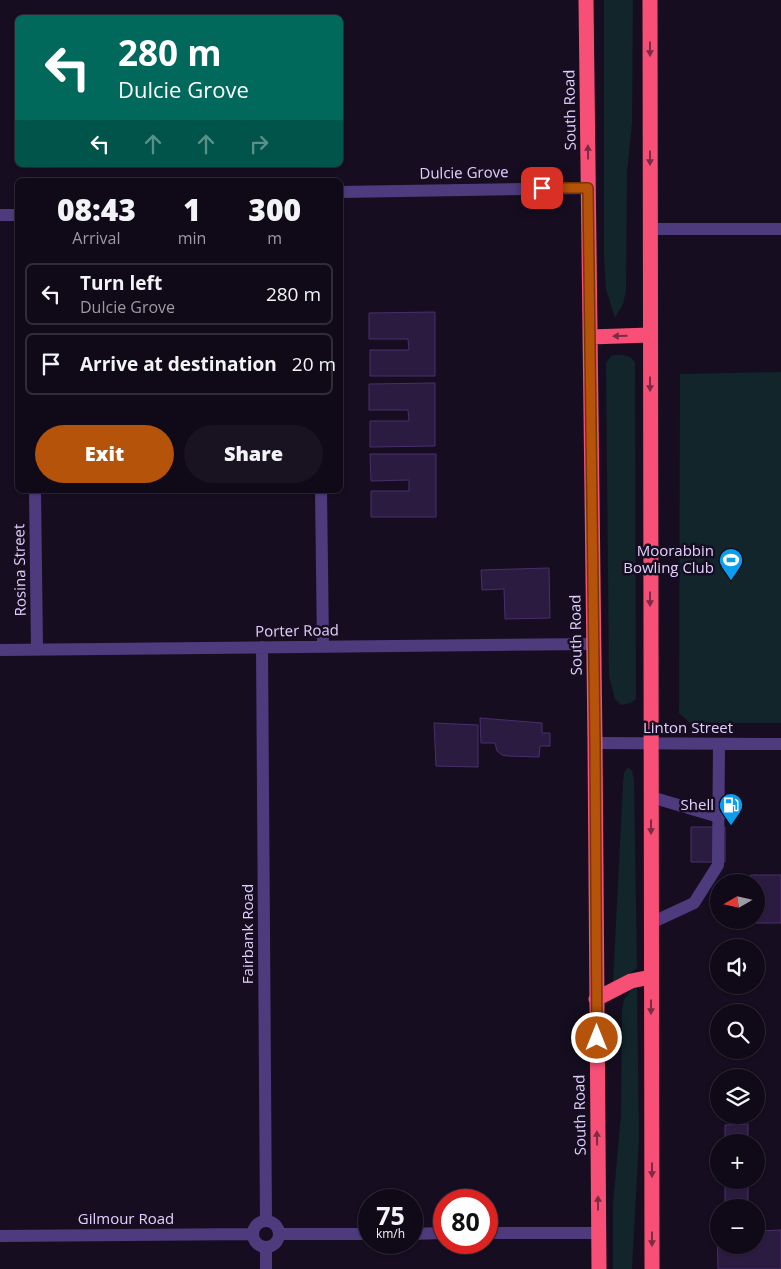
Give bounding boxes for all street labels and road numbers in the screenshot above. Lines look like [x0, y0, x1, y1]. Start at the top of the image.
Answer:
street label: South Road [558, 70, 580, 151]
street label: Dulcie Grove [419, 161, 509, 183]
street label: Rosina Street [8, 524, 30, 616]
street label: South Road [564, 595, 586, 676]
street label: Porter Road [255, 619, 339, 641]
street label: Linton Street [643, 717, 733, 737]
street label: Fairbank Road [237, 884, 257, 984]
street label: South Road [568, 1075, 590, 1156]
street label: Gilmour Road [78, 1208, 174, 1228]

